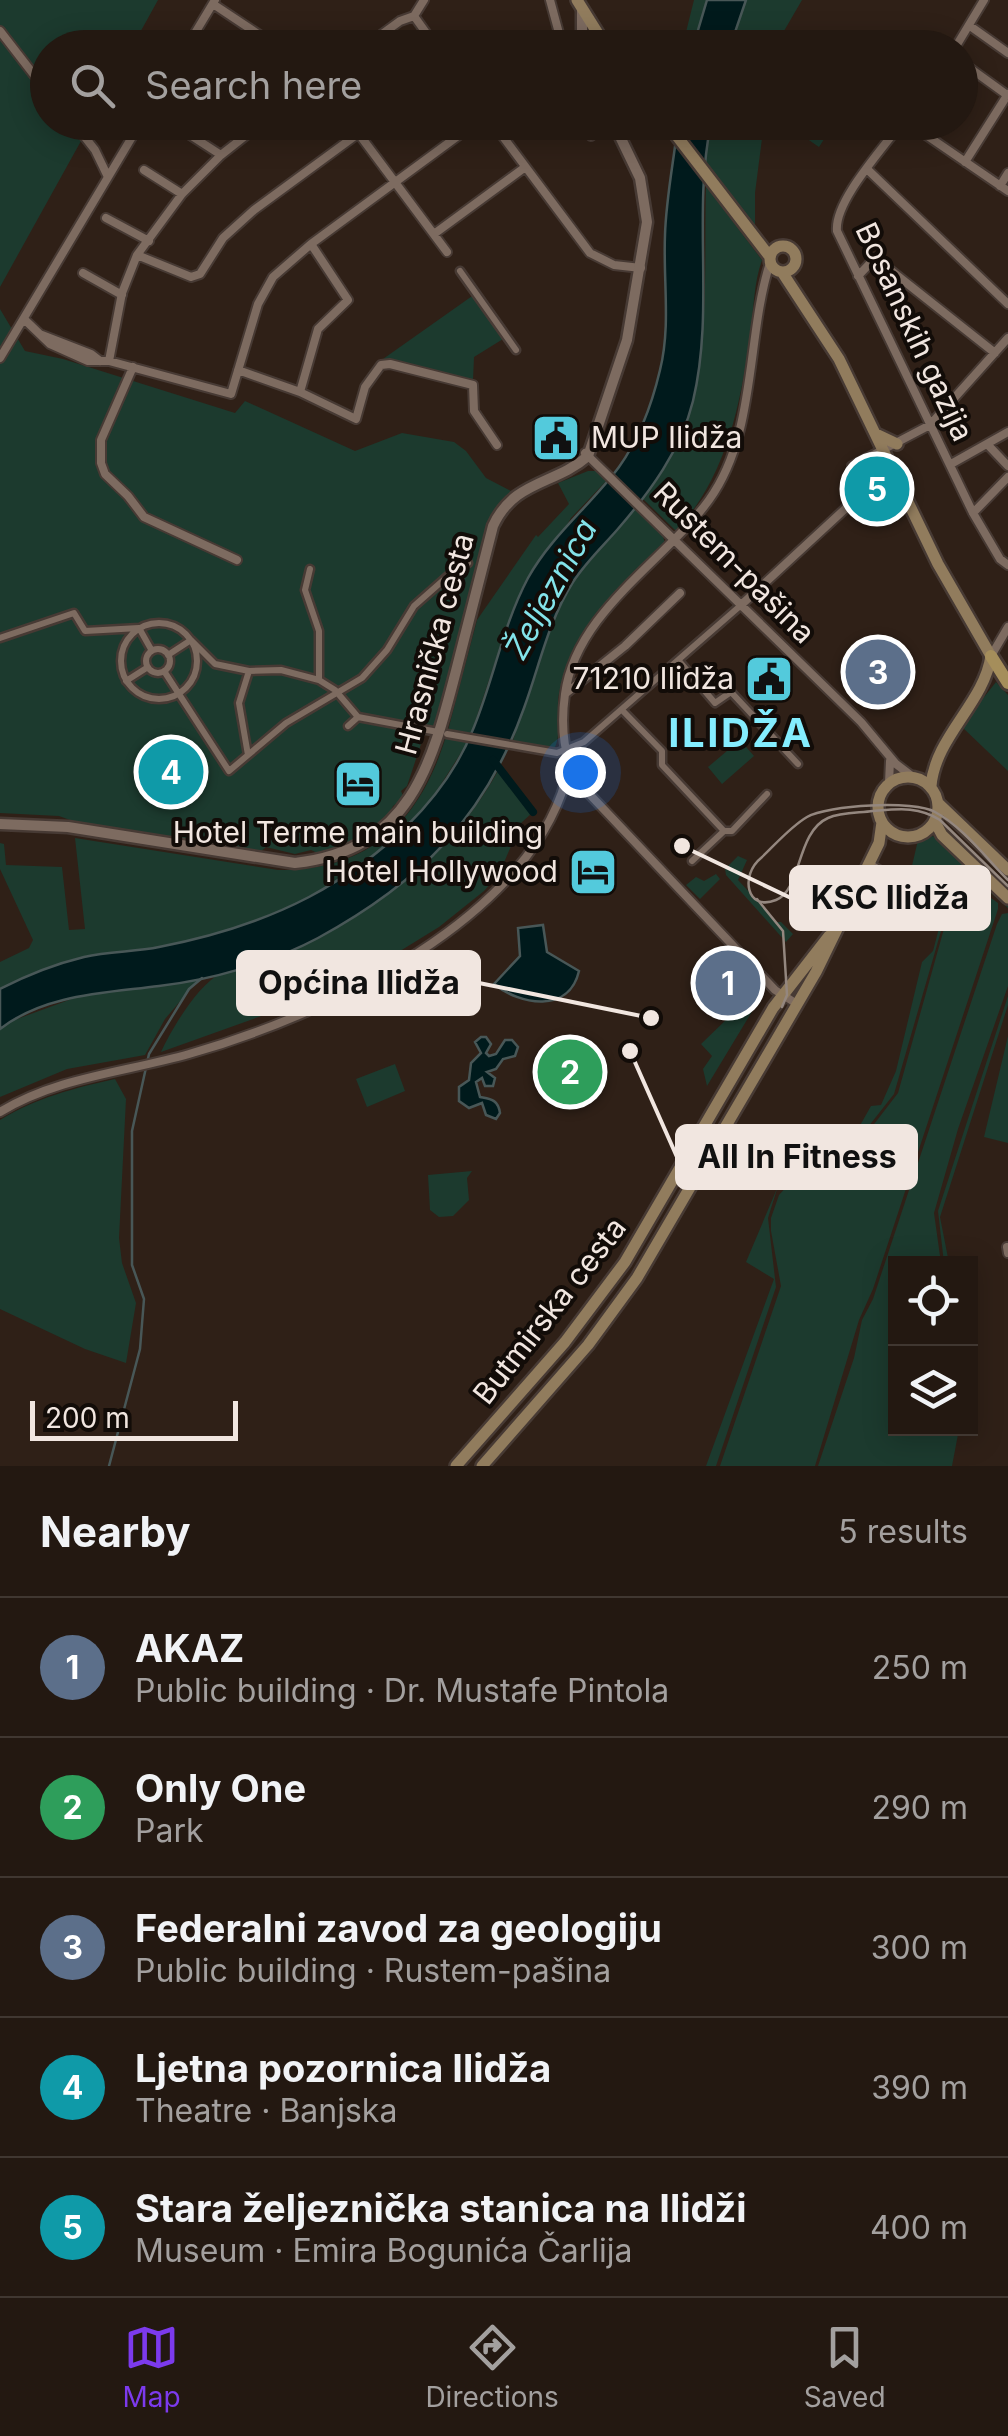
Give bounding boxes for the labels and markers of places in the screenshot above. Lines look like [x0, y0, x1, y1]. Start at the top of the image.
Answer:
public building icon: MUP Ilidža [530, 412, 582, 464]
place label: MUP Ilidža [591, 419, 742, 455]
pin: 5 [844, 452, 910, 526]
pin: 3 [846, 634, 910, 710]
public building icon: 71210 Ilidža [743, 653, 795, 705]
place label: 71210 Ilidža [573, 660, 734, 696]
pin: 4 [138, 734, 204, 810]
hotel icon: Hotel Terme main building [332, 758, 384, 810]
place label: Hotel Terme main building [173, 814, 543, 850]
hotel icon: Hotel Hollywood [567, 846, 619, 898]
place label: Hotel Hollywood [325, 853, 558, 889]
callout: KSC Ilidža [791, 867, 989, 929]
pin: 1 [696, 946, 760, 1020]
callout: Općina Ilidža [238, 952, 479, 1014]
pin: 2 [538, 1034, 602, 1110]
callout: All In Fitness [677, 1126, 916, 1188]

